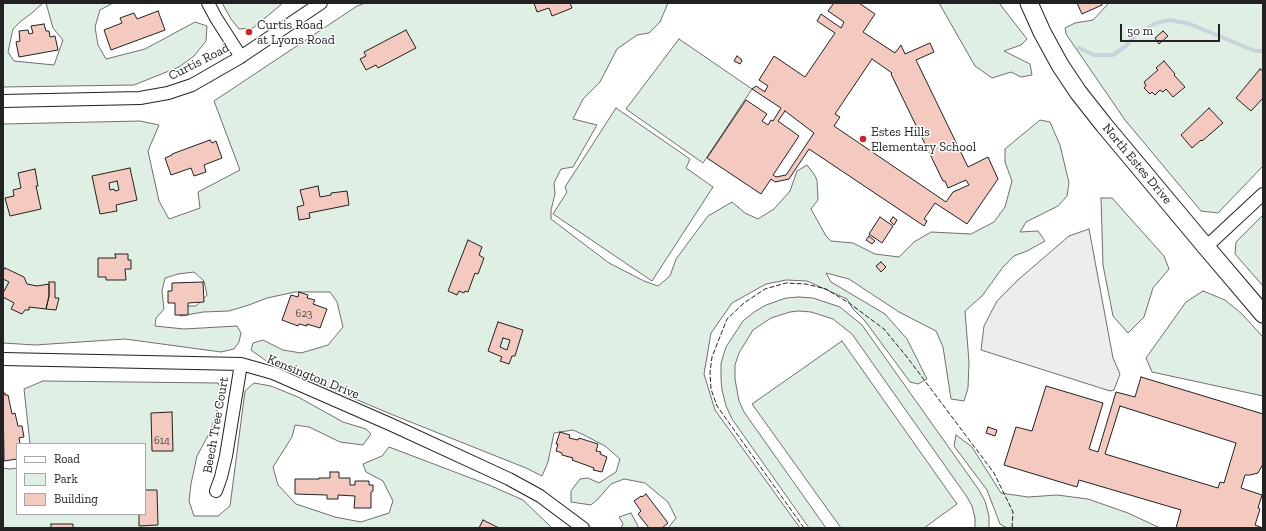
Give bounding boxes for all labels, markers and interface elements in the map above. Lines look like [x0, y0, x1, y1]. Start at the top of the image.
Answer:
scale bar [1122, 16, 1222, 42]
place label: Curtis Road at Lyons Road [257, 17, 335, 48]
text: 50 m [1127, 24, 1153, 38]
marker: Curtis Road at Lyons Road [244, 27, 254, 37]
street label: Curtis Road [166, 40, 232, 84]
street label: North Estes Drive [1099, 121, 1175, 207]
place label: Estes Hills Elementary School [871, 124, 976, 155]
marker: Estes Hills Elementary School [858, 134, 868, 144]
house number: 623 [296, 307, 312, 321]
street label: Kensington Drive [265, 351, 361, 403]
street label: Beech Tree Court [200, 376, 232, 474]
house number: 614 [154, 434, 170, 448]
legend [16, 443, 146, 515]
text: Road [54, 452, 80, 466]
text: Park [54, 472, 78, 486]
text: Building [54, 492, 98, 506]

